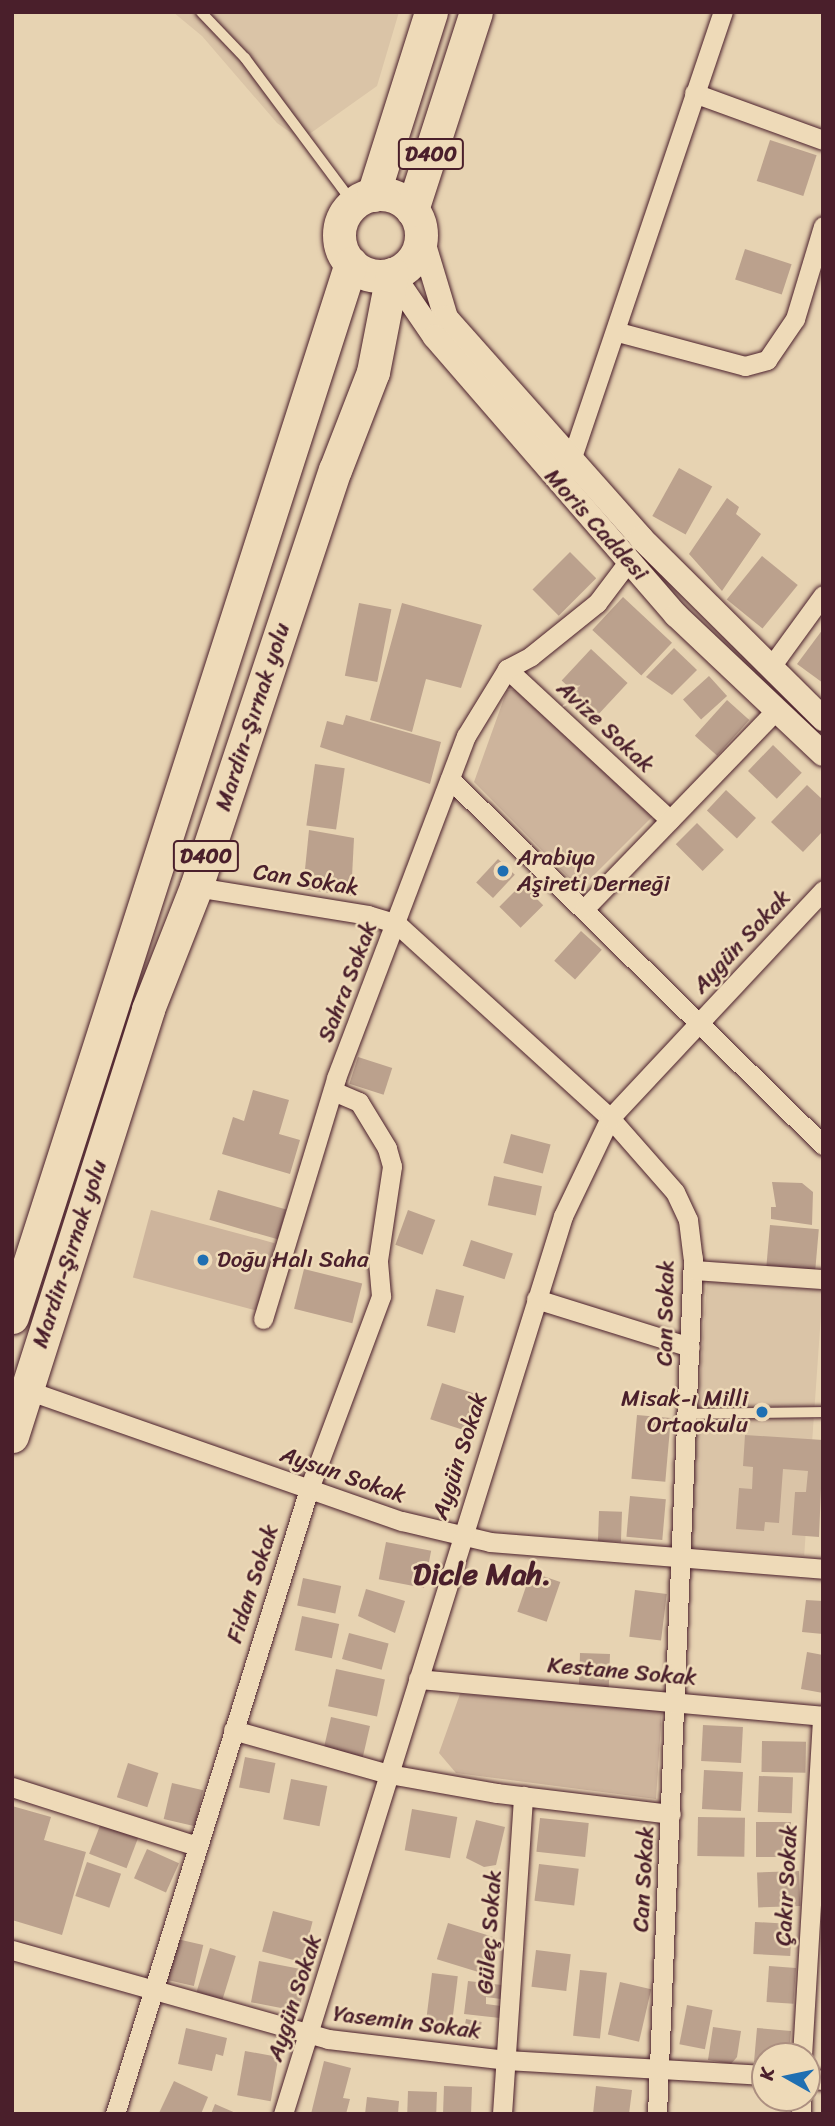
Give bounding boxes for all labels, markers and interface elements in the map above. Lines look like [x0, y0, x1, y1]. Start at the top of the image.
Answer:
road number: D400 [398, 136, 464, 172]
street label: Moris Caddesi [539, 464, 653, 586]
street label: Mardin-Şırnak yolu [210, 619, 296, 815]
street label: Avize Sokak [551, 675, 659, 779]
road number: D400 [173, 838, 239, 874]
place label: Arabiya Aşireti Derneği [517, 844, 670, 898]
street label: Can Sokak [251, 858, 361, 902]
marker: Arabiya Aşireti Derneği [495, 863, 511, 879]
street label: Aygün Sokak [687, 884, 797, 1000]
street label: Sahra Sokak [312, 918, 384, 1046]
street label: Mardin-Şırnak yolu [27, 1156, 113, 1352]
place label: Doğu Halı Saha [217, 1246, 369, 1274]
marker: Doğu Halı Saha [195, 1252, 211, 1268]
street label: Can Sokak [651, 1260, 681, 1366]
place label: Misak-ı Milli Ortaokulu [621, 1385, 748, 1439]
street label: Aygün Sokak [427, 1389, 493, 1523]
marker: Misak-ı Milli Ortaokulu [754, 1404, 770, 1420]
street label: Aysun Sokak [277, 1441, 409, 1509]
street label: Fidan Sokak [221, 1521, 285, 1647]
district label: Dicle Mah. [413, 1556, 551, 1592]
street label: Kestane Sokak [546, 1652, 698, 1692]
street label: Çakır Sokak [770, 1823, 804, 1947]
street label: Can Sokak [627, 1825, 661, 1933]
street label: Güleç Sokak [472, 1869, 508, 1995]
street label: Aygün Sokak [262, 1931, 328, 2065]
street label: Yasemin Sokak [331, 2000, 483, 2046]
north arrow [751, 2042, 821, 2112]
text: K [750, 2066, 784, 2082]

